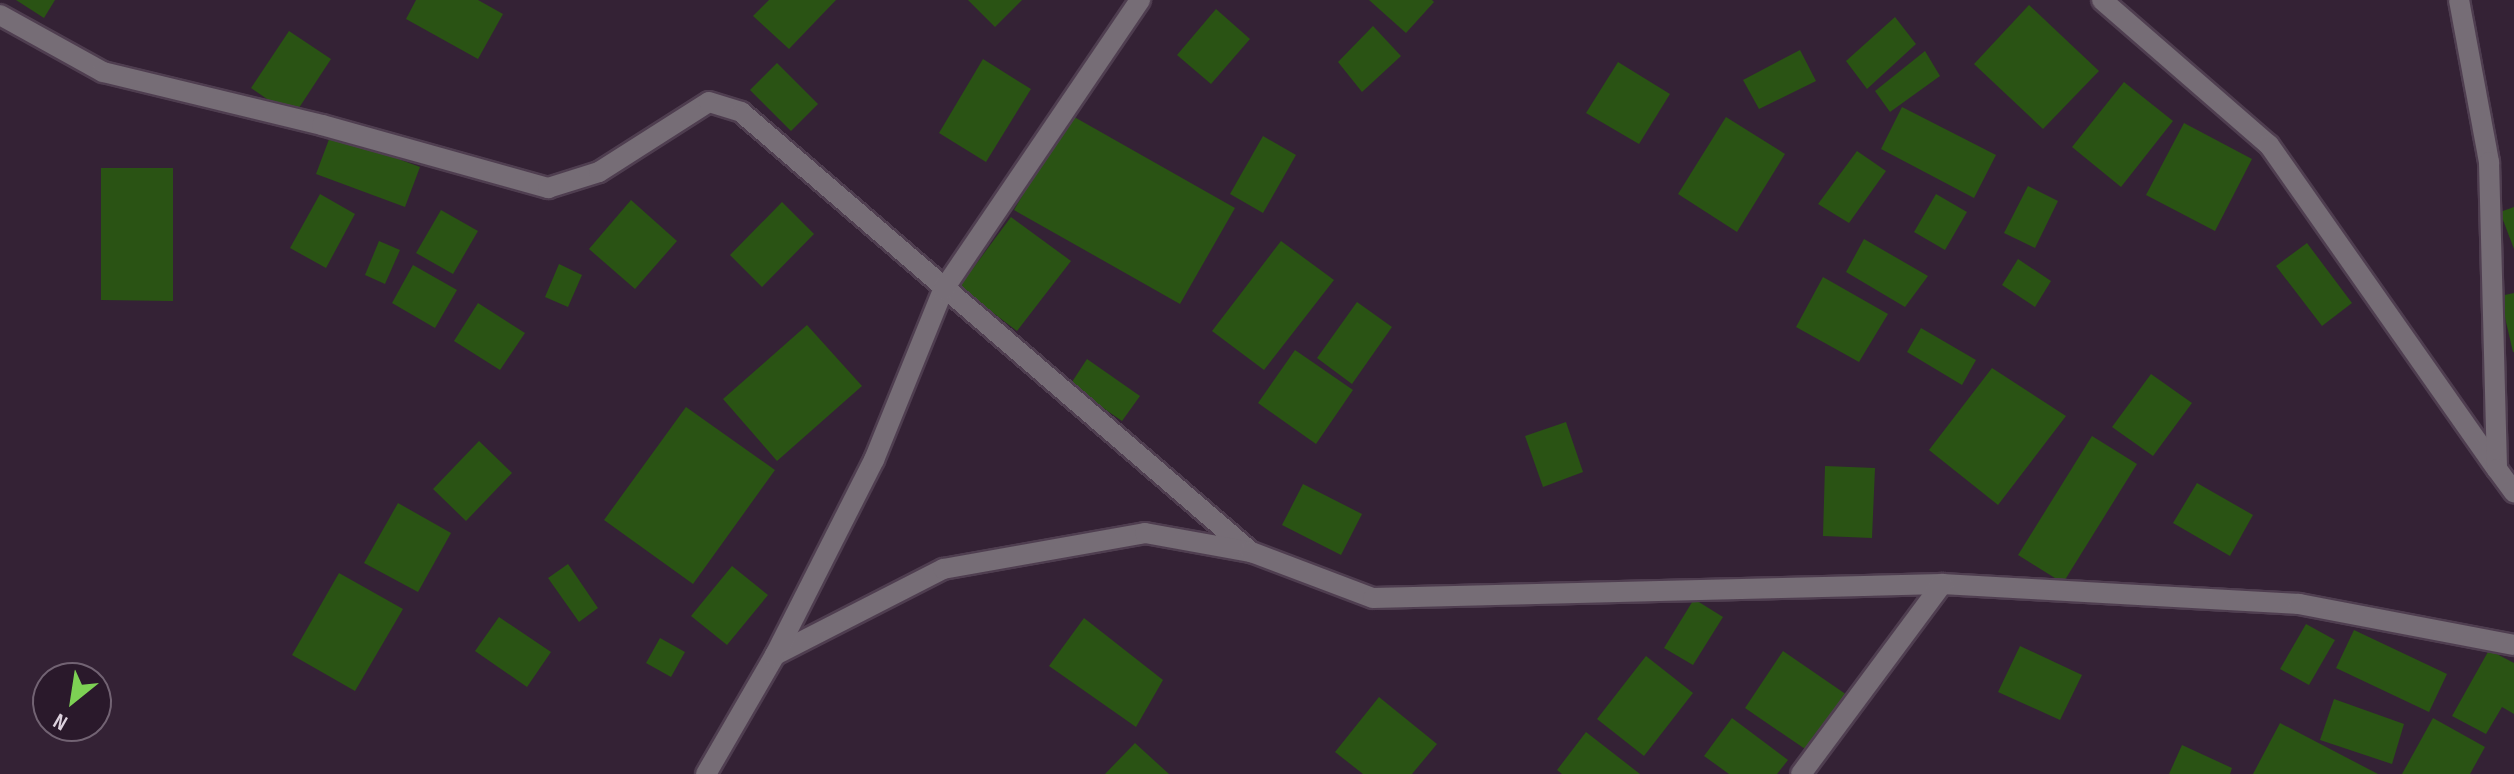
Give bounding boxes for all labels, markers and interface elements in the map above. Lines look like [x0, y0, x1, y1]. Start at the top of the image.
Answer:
north arrow [32, 662, 112, 742]
text: N [49, 707, 73, 736]

